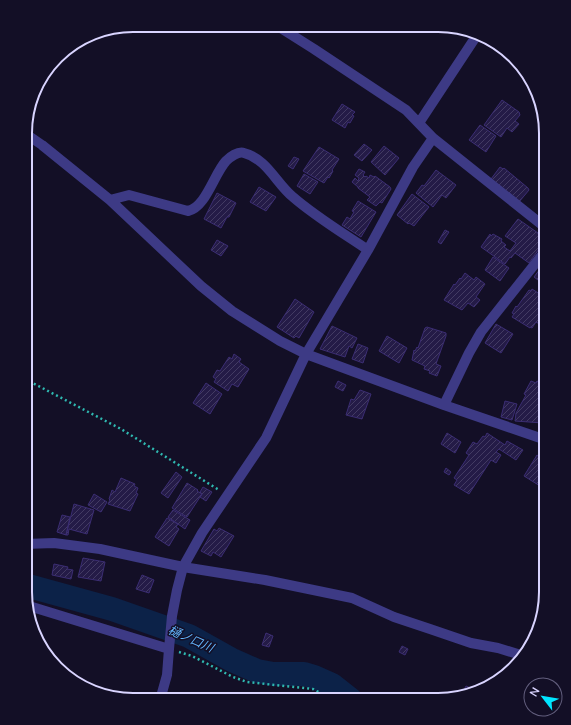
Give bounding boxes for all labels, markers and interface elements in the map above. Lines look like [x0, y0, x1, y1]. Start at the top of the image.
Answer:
water label: 樋ノ口川 [166, 622, 218, 656]
north arrow [523, 677, 563, 717]
text: N [526, 685, 543, 699]

